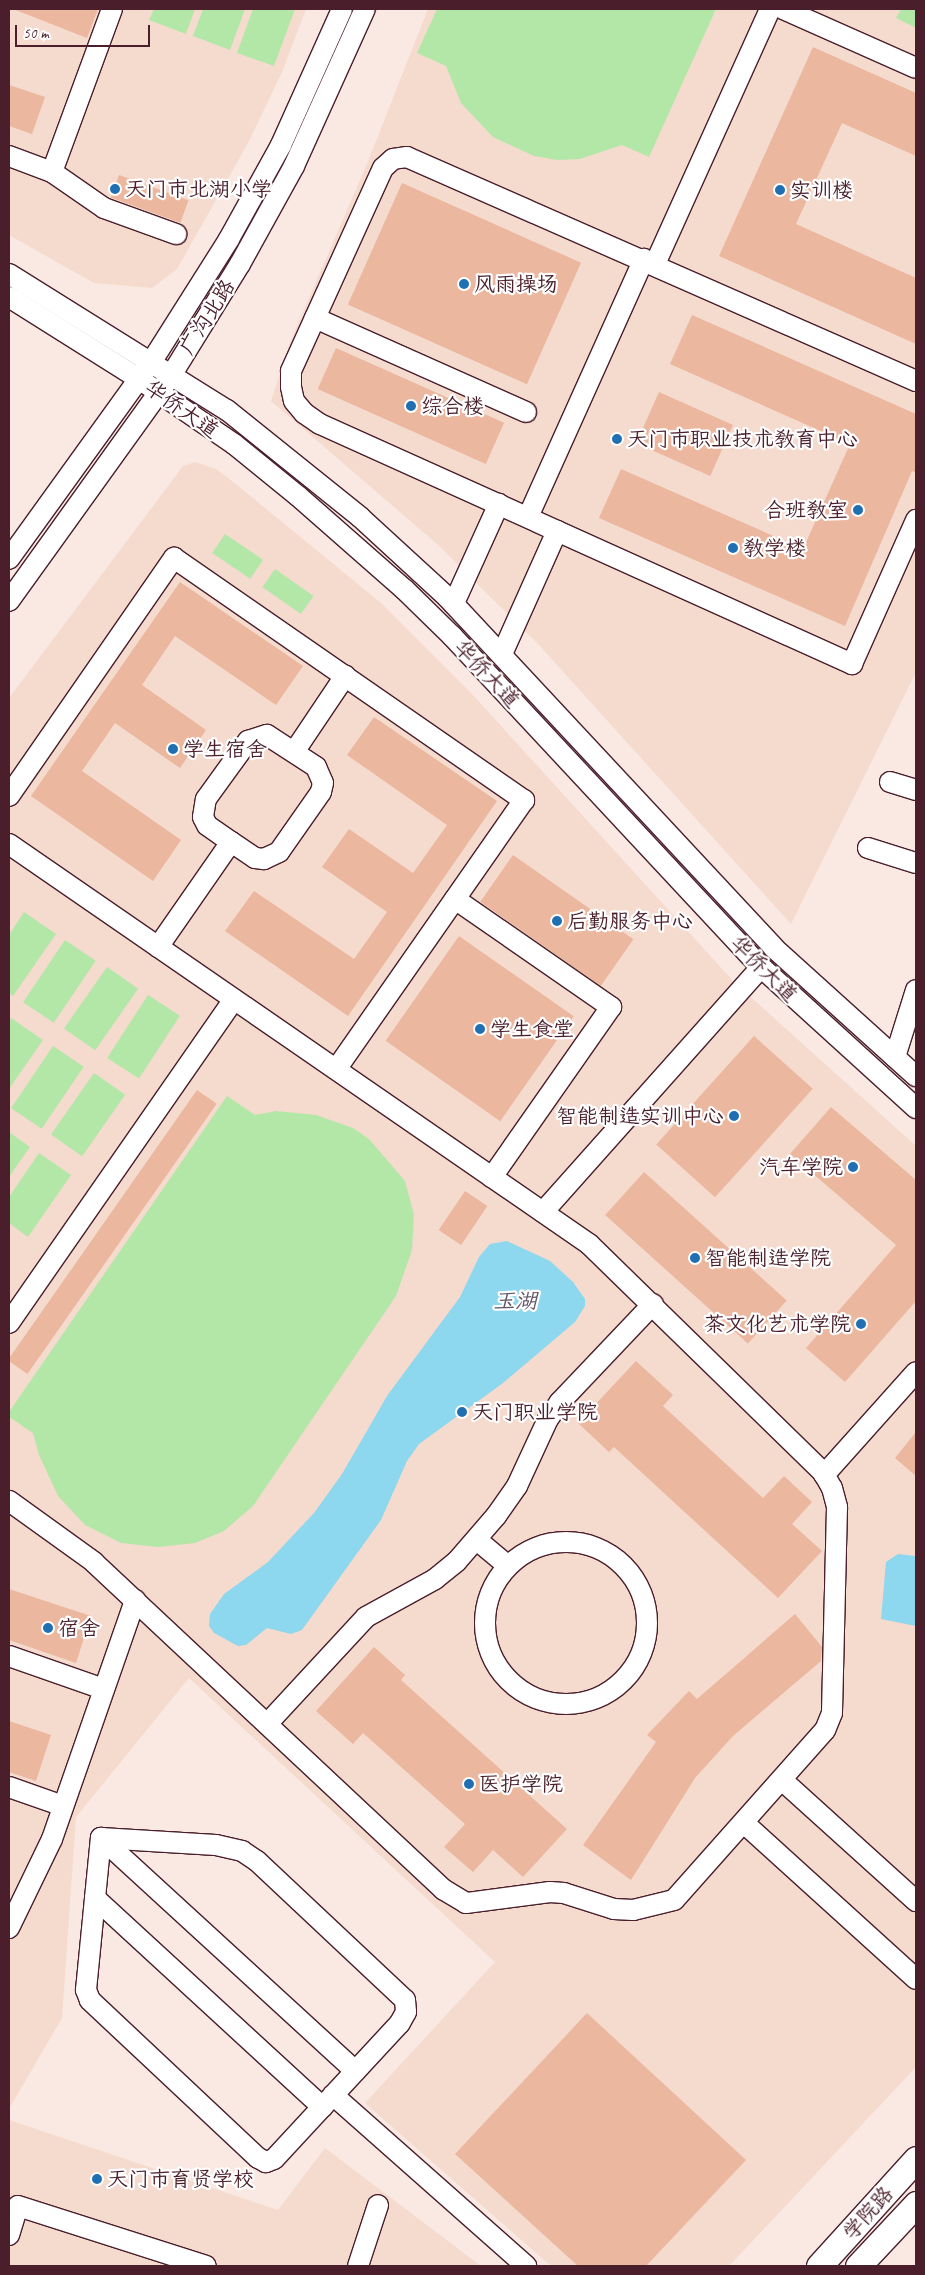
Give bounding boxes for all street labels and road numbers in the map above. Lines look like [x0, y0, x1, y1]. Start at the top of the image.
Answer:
street label: 广沟北路 [174, 275, 240, 359]
street label: 华侨大道 [140, 375, 224, 443]
street label: 华侨大道 [449, 635, 525, 713]
street label: 华侨大道 [725, 930, 803, 1008]
street label: 学院路 [838, 2181, 898, 2245]

